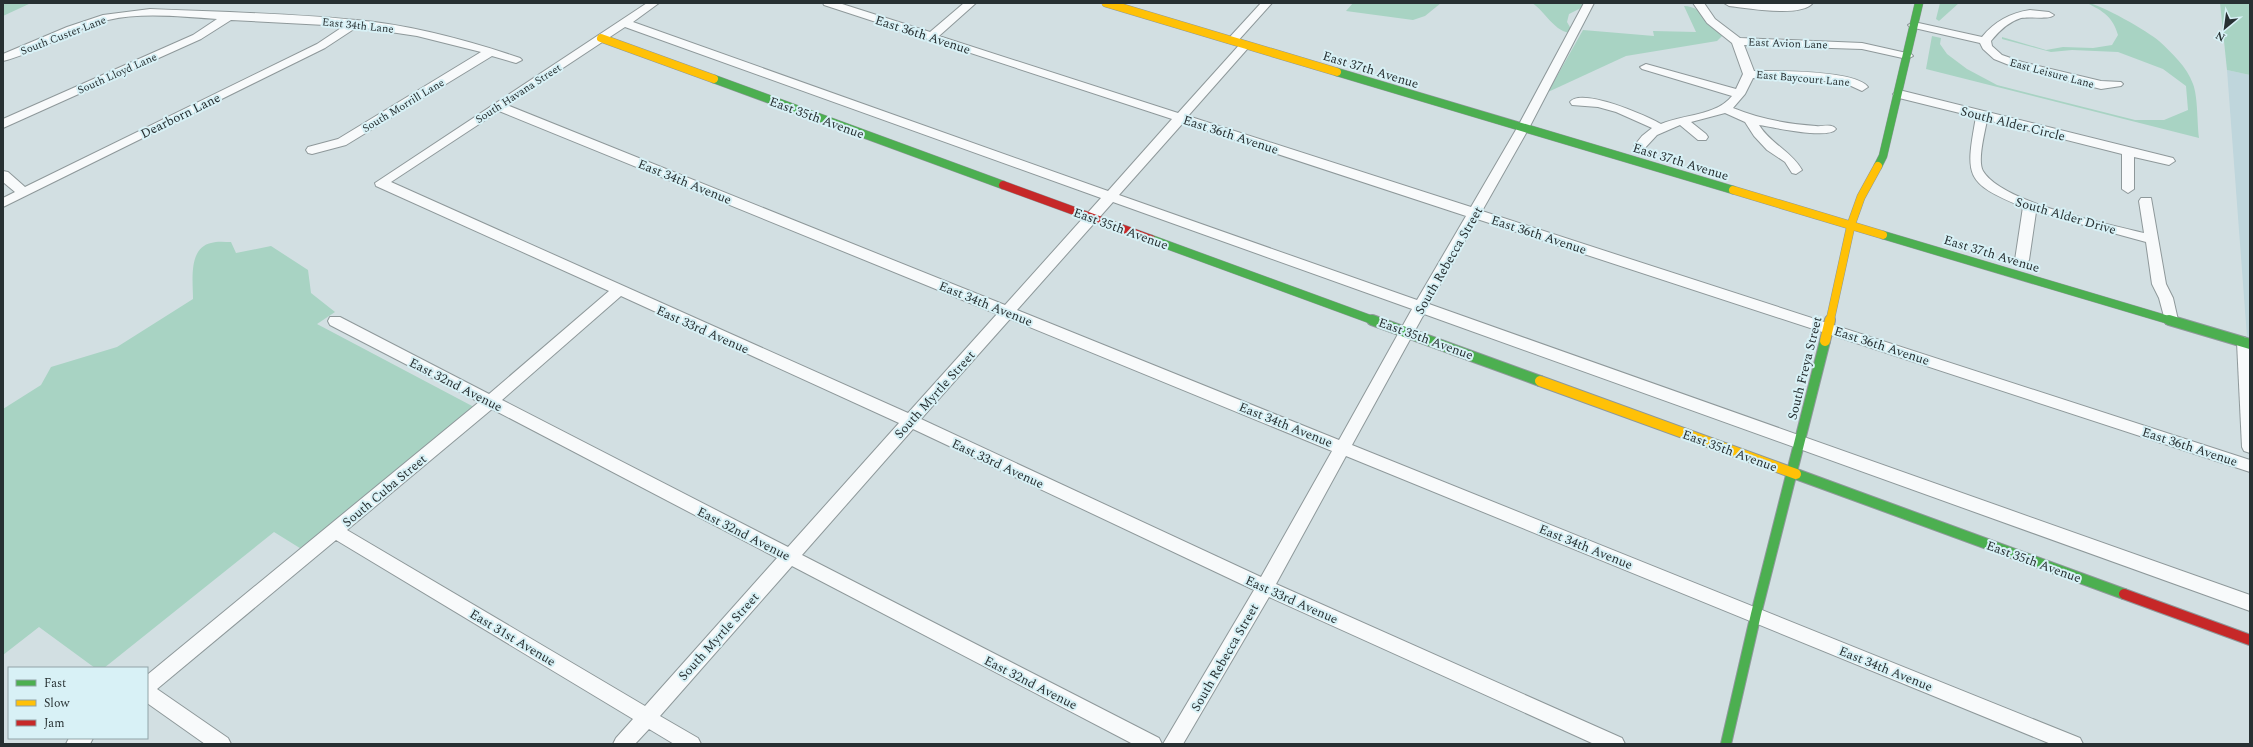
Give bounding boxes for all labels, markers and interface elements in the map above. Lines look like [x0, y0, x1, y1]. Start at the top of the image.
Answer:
north arrow [2205, 8, 2245, 48]
street label: East 36th Avenue [872, 10, 973, 60]
street label: South Custer Lane [18, 11, 108, 60]
street label: East 34th Lane [321, 13, 395, 38]
text: N [2212, 27, 2228, 46]
street label: East Avion Lane [1748, 34, 1828, 53]
street label: East 37th Avenue [1320, 46, 1421, 94]
street label: South Lloyd Lane [75, 48, 160, 99]
street label: East Leisure Lane [2008, 54, 2096, 93]
street label: South Havana Street [472, 59, 565, 128]
street label: East Baycourt Lane [1755, 66, 1851, 91]
street label: South Morrill Lane [359, 74, 448, 137]
street label: Dearborn Lane [137, 88, 224, 144]
street label: East 35th Avenue [766, 92, 867, 144]
street label: South Alder Circle [1958, 101, 2067, 147]
street label: East 36th Avenue [1180, 110, 1281, 160]
street label: East 37th Avenue [1630, 138, 1731, 186]
street label: East 34th Avenue [635, 154, 735, 210]
street label: South Alder Drive [2013, 192, 2119, 240]
street label: East 35th Avenue [1070, 203, 1171, 255]
street label: South Rebecca Street [1410, 203, 1488, 318]
street label: East 36th Avenue [1488, 210, 1589, 260]
street label: East 37th Avenue [1941, 230, 2042, 278]
street label: East 34th Avenue [936, 276, 1036, 332]
street label: East 33rd Avenue [653, 300, 752, 359]
street label: East 35th Avenue [1375, 313, 1476, 365]
street label: South Freya Street [1782, 314, 1828, 422]
street label: East 36th Avenue [1831, 321, 1932, 371]
street label: South Myrtle Street [890, 346, 980, 443]
street label: East 32nd Avenue [405, 353, 506, 417]
street label: East 34th Avenue [1236, 397, 1336, 453]
street label: East 36th Avenue [2139, 422, 2240, 472]
street label: East 35th Avenue [1679, 425, 1780, 477]
street label: East 33rd Avenue [948, 434, 1047, 494]
street label: South Cuba Street [338, 449, 431, 532]
street label: East 32nd Avenue [693, 502, 794, 566]
street label: East 34th Avenue [1536, 519, 1636, 575]
street label: East 35th Avenue [1983, 536, 2084, 588]
street label: East 33rd Avenue [1242, 570, 1341, 629]
street label: South Myrtle Street [674, 588, 764, 685]
street label: South Rebecca Street [1186, 600, 1264, 715]
street label: East 31st Avenue [466, 604, 559, 672]
street label: East 34th Avenue [1836, 641, 1936, 697]
street label: East 32nd Avenue [980, 651, 1081, 715]
legend [8, 667, 148, 739]
text: Fast [44, 674, 66, 693]
text: Slow [44, 694, 70, 713]
text: Jam [44, 714, 65, 733]

